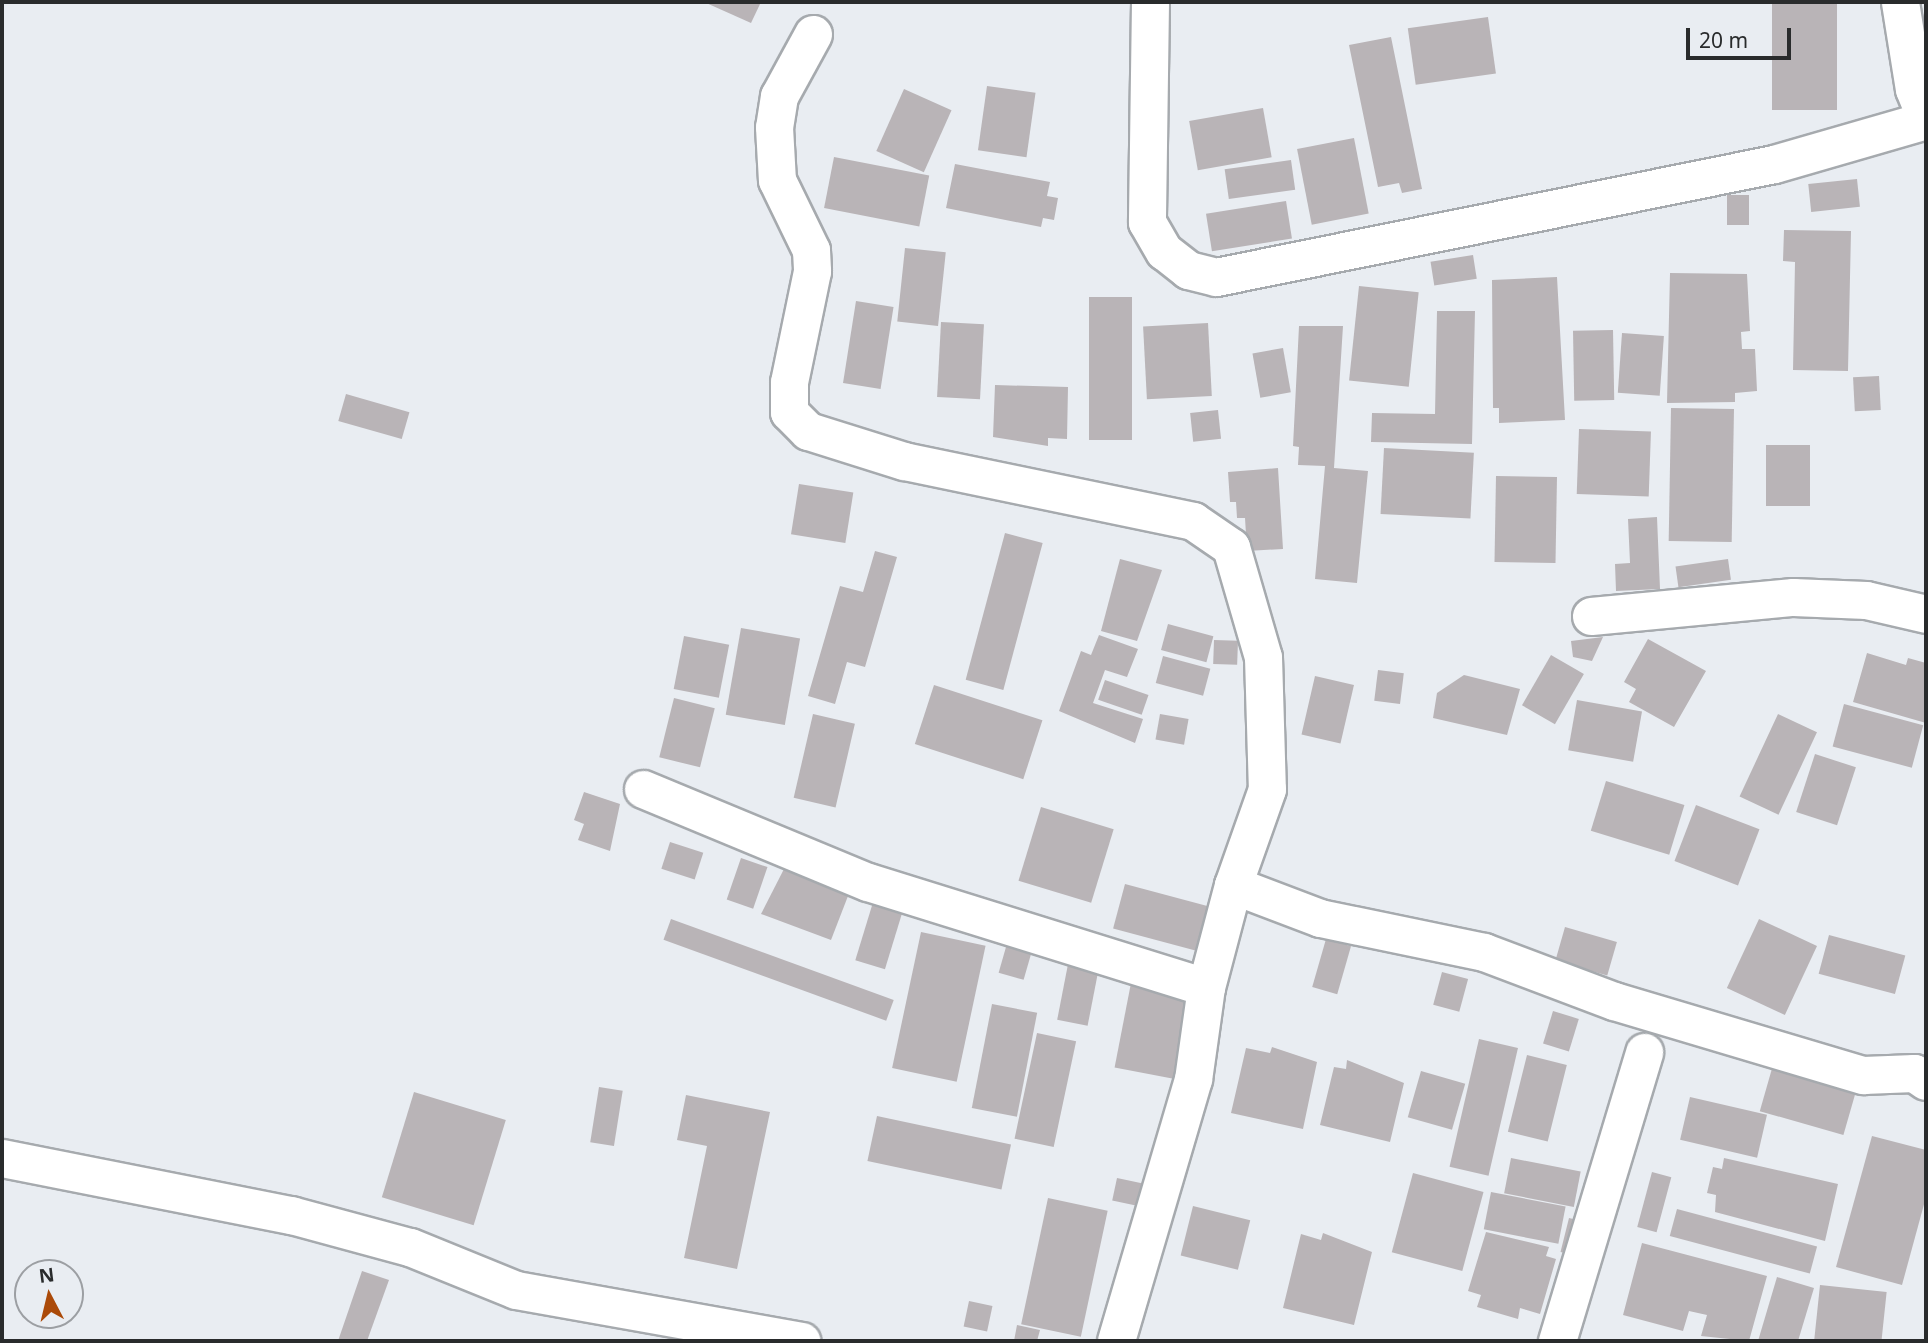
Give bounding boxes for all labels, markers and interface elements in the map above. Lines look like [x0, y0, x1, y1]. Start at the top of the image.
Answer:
scale bar [1690, 14, 1795, 58]
text: 20 m [1699, 26, 1748, 54]
north arrow [14, 1259, 84, 1329]
text: N [37, 1261, 56, 1289]

